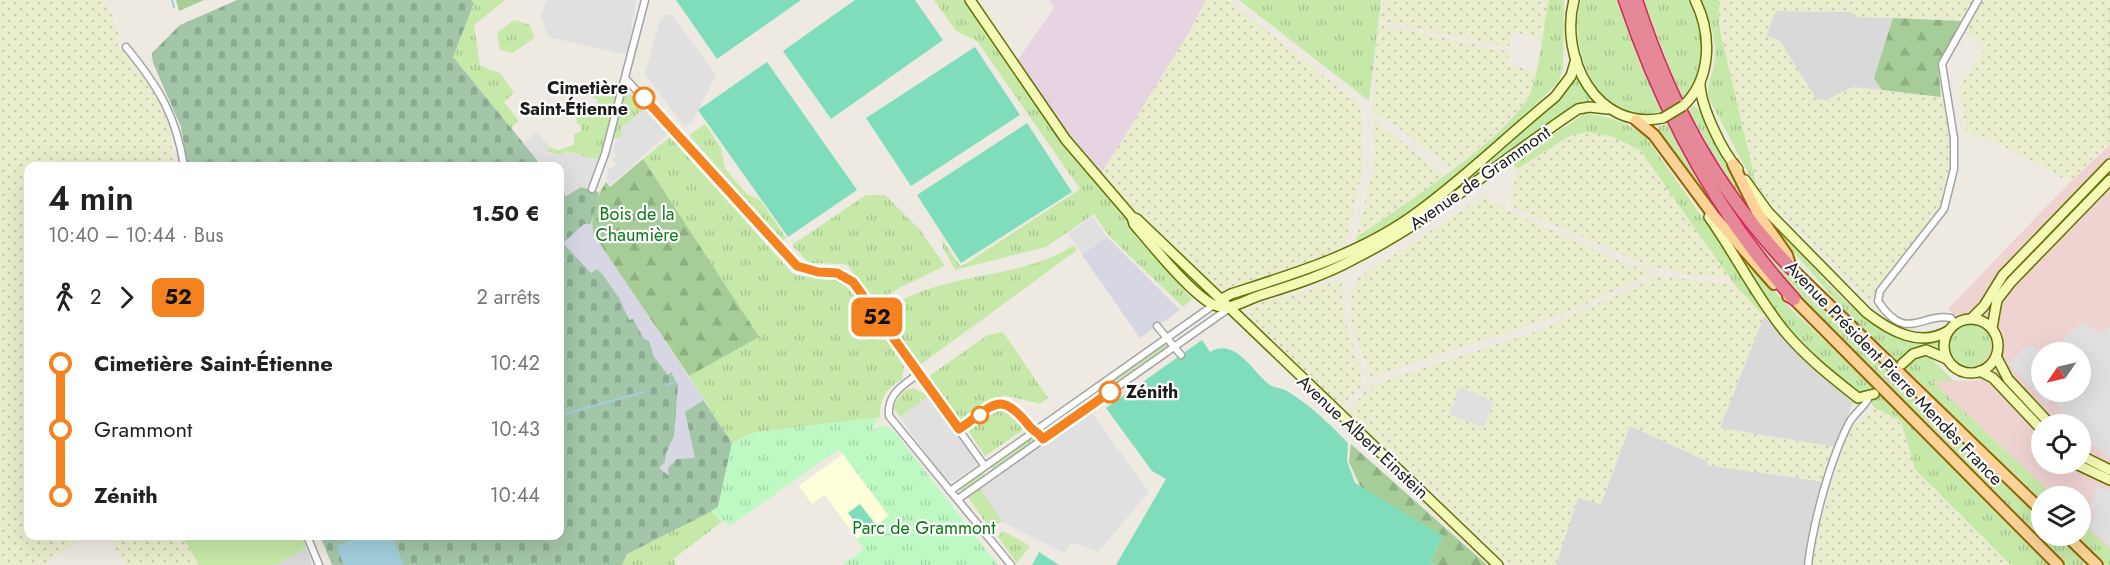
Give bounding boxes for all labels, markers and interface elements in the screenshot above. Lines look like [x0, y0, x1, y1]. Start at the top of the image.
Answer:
place label: Cimetière Saint-Étienne [519, 75, 628, 122]
marker: Cimetière Saint-Étienne [633, 87, 655, 109]
street label: Avenue de Grammont [1404, 119, 1556, 237]
text: 4 min [48, 175, 134, 222]
text: 1.50 € [472, 197, 540, 229]
park label: Bois de la Chaumière [595, 201, 679, 248]
text: 10:40 – 10:44 · Bus [48, 221, 224, 250]
street label: Avenue Président Pierre Mendès France [1779, 255, 2009, 491]
icon: walk [48, 281, 81, 314]
icon: forward [110, 281, 143, 314]
text: 52 [164, 282, 192, 312]
text: 2 [90, 283, 101, 312]
text: 2 arrêts [476, 283, 540, 312]
line badge: 52 [850, 298, 904, 336]
text: 52 [863, 302, 891, 332]
north arrow [2031, 342, 2091, 402]
map controls [2031, 342, 2091, 546]
text: Cimetière Saint-Étienne [94, 347, 333, 379]
text: 10:42 [490, 349, 540, 378]
street label: Avenue Albert Einstein [1291, 369, 1435, 505]
place label: Zénith [1126, 379, 1178, 405]
marker: Zénith [1099, 381, 1121, 403]
unlabelled marker [971, 406, 989, 424]
text: Grammont [94, 413, 192, 445]
button: locate [2031, 414, 2091, 474]
text: 10:43 [490, 415, 540, 444]
text: Zénith [94, 479, 158, 511]
text: 10:44 [490, 481, 540, 510]
button: layers [2031, 486, 2091, 546]
park label: Parc de Grammont [852, 515, 996, 541]

